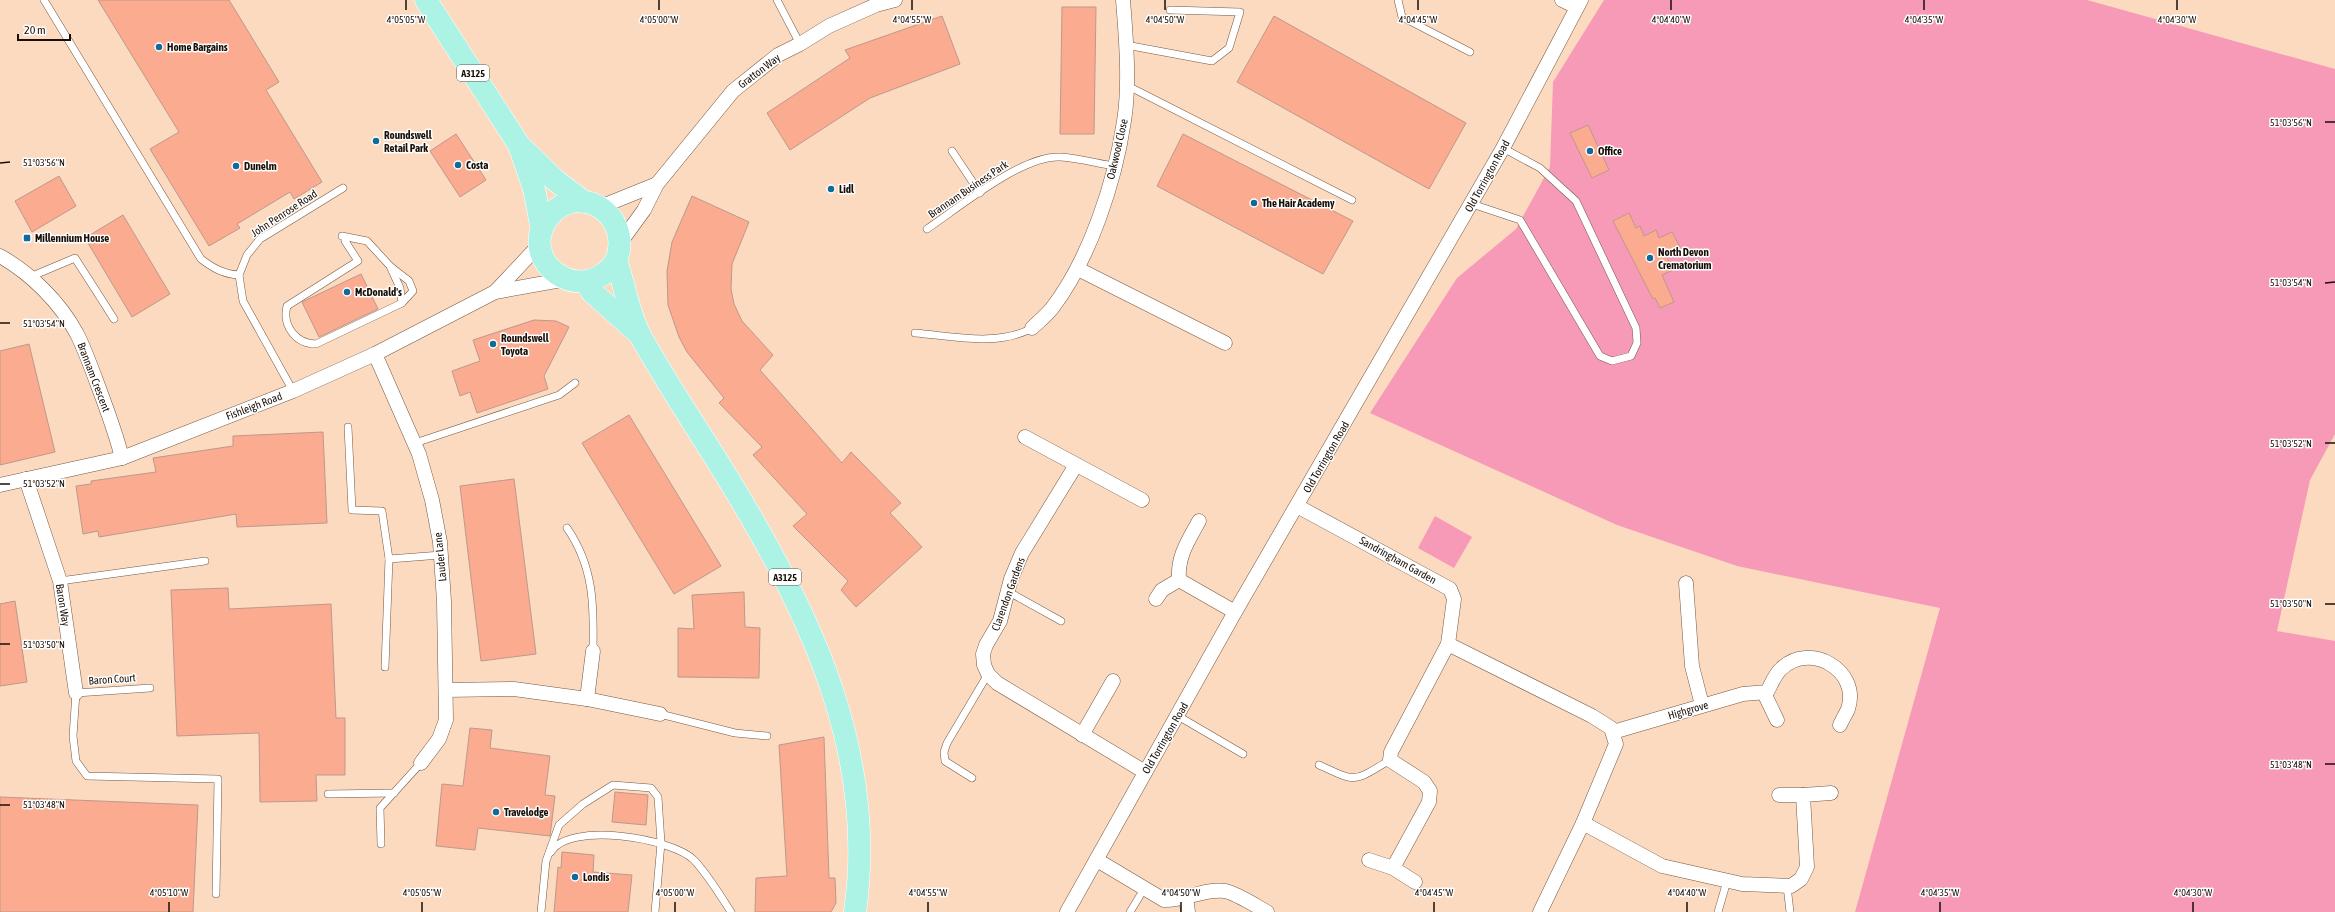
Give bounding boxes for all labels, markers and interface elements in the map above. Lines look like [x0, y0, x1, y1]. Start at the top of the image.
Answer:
text: 4°05'05"W [387, 14, 426, 25]
text: 4°05'00"W [640, 14, 679, 25]
text: 4°04'55"W [893, 14, 932, 25]
text: 4°04'50"W [1146, 14, 1185, 25]
text: 4°04'45"W [1399, 14, 1438, 25]
text: 4°04'40"W [1652, 14, 1691, 25]
text: 4°04'35"W [1905, 14, 1944, 25]
text: 4°04'30"W [2158, 14, 2197, 25]
scale bar [18, 16, 70, 42]
text: 20 m [24, 23, 46, 37]
place label: Home Bargains [167, 41, 228, 53]
marker: Home Bargains [154, 42, 164, 52]
street label: Gratton Way [736, 51, 783, 91]
road number: A3125 [457, 65, 489, 81]
text: 51°03'56"N [2270, 117, 2312, 128]
street label: Oakwood Close [1104, 118, 1130, 180]
place label: Roundswell Retail Park [384, 129, 433, 154]
marker: Roundswell Retail Park [371, 136, 381, 146]
street label: Old Torrington Road [1462, 138, 1512, 214]
place label: Office [1598, 145, 1622, 157]
marker: Office [1585, 146, 1595, 156]
text: 51°03'56"N [23, 157, 65, 168]
street label: Brannam Business Park [926, 158, 1010, 220]
place label: Costa [466, 159, 488, 171]
place label: Dunelm [244, 160, 277, 172]
marker: Costa [453, 160, 463, 170]
marker: Dunelm [231, 161, 241, 171]
place label: Lidl [839, 183, 855, 195]
marker: Lidl [826, 184, 836, 194]
street label: John Penrose Road [249, 187, 319, 239]
place label: The Hair Academy [1262, 197, 1335, 209]
marker: The Hair Academy [1249, 198, 1259, 208]
place label: Millennium House [35, 232, 109, 244]
marker: Millennium House [22, 233, 32, 243]
place label: North Devon Crematorium [1658, 246, 1712, 271]
marker: North Devon Crematorium [1645, 253, 1655, 263]
text: 51°03'54"N [2270, 277, 2312, 288]
place label: McDonald's [355, 286, 402, 298]
marker: McDonald's [342, 287, 352, 297]
text: 51°03'54"N [23, 318, 65, 329]
place label: Roundswell Toyota [501, 332, 550, 357]
marker: Roundswell Toyota [488, 339, 498, 349]
street label: Brannam Crescent [75, 341, 113, 413]
street label: Fishleigh Road [224, 390, 284, 422]
street label: Old Torrington Road [1301, 419, 1351, 495]
text: 51°03'52"N [2270, 438, 2312, 449]
text: 51°03'52"N [23, 478, 65, 489]
street label: Lauder Lane [431, 532, 449, 582]
street label: Sandringham Garden [1358, 534, 1438, 586]
street label: Clarendon Gardens [989, 555, 1027, 632]
road number: A3125 [769, 569, 801, 585]
street label: Baron Way [54, 583, 72, 628]
text: 51°03'50"N [2270, 598, 2312, 609]
text: 51°03'50"N [23, 639, 65, 650]
street label: Baron Court [88, 671, 136, 687]
street label: Highgrove [1666, 699, 1710, 721]
street label: Old Torrington Road [1140, 700, 1190, 776]
text: 51°03'48"N [2270, 759, 2312, 770]
text: 51°03'48"N [23, 799, 65, 810]
place label: Travelodge [504, 806, 548, 818]
marker: Travelodge [491, 807, 501, 817]
place label: Londis [583, 871, 610, 883]
marker: Londis [570, 872, 580, 882]
text: 4°05'10"W [150, 887, 189, 898]
text: 4°05'05"W [403, 887, 442, 898]
text: 4°05'00"W [656, 887, 695, 898]
text: 4°04'55"W [909, 887, 948, 898]
text: 4°04'50"W [1162, 887, 1201, 898]
text: 4°04'45"W [1415, 887, 1454, 898]
text: 4°04'40"W [1668, 887, 1707, 898]
text: 4°04'35"W [1921, 887, 1960, 898]
text: 4°04'30"W [2174, 887, 2213, 898]

